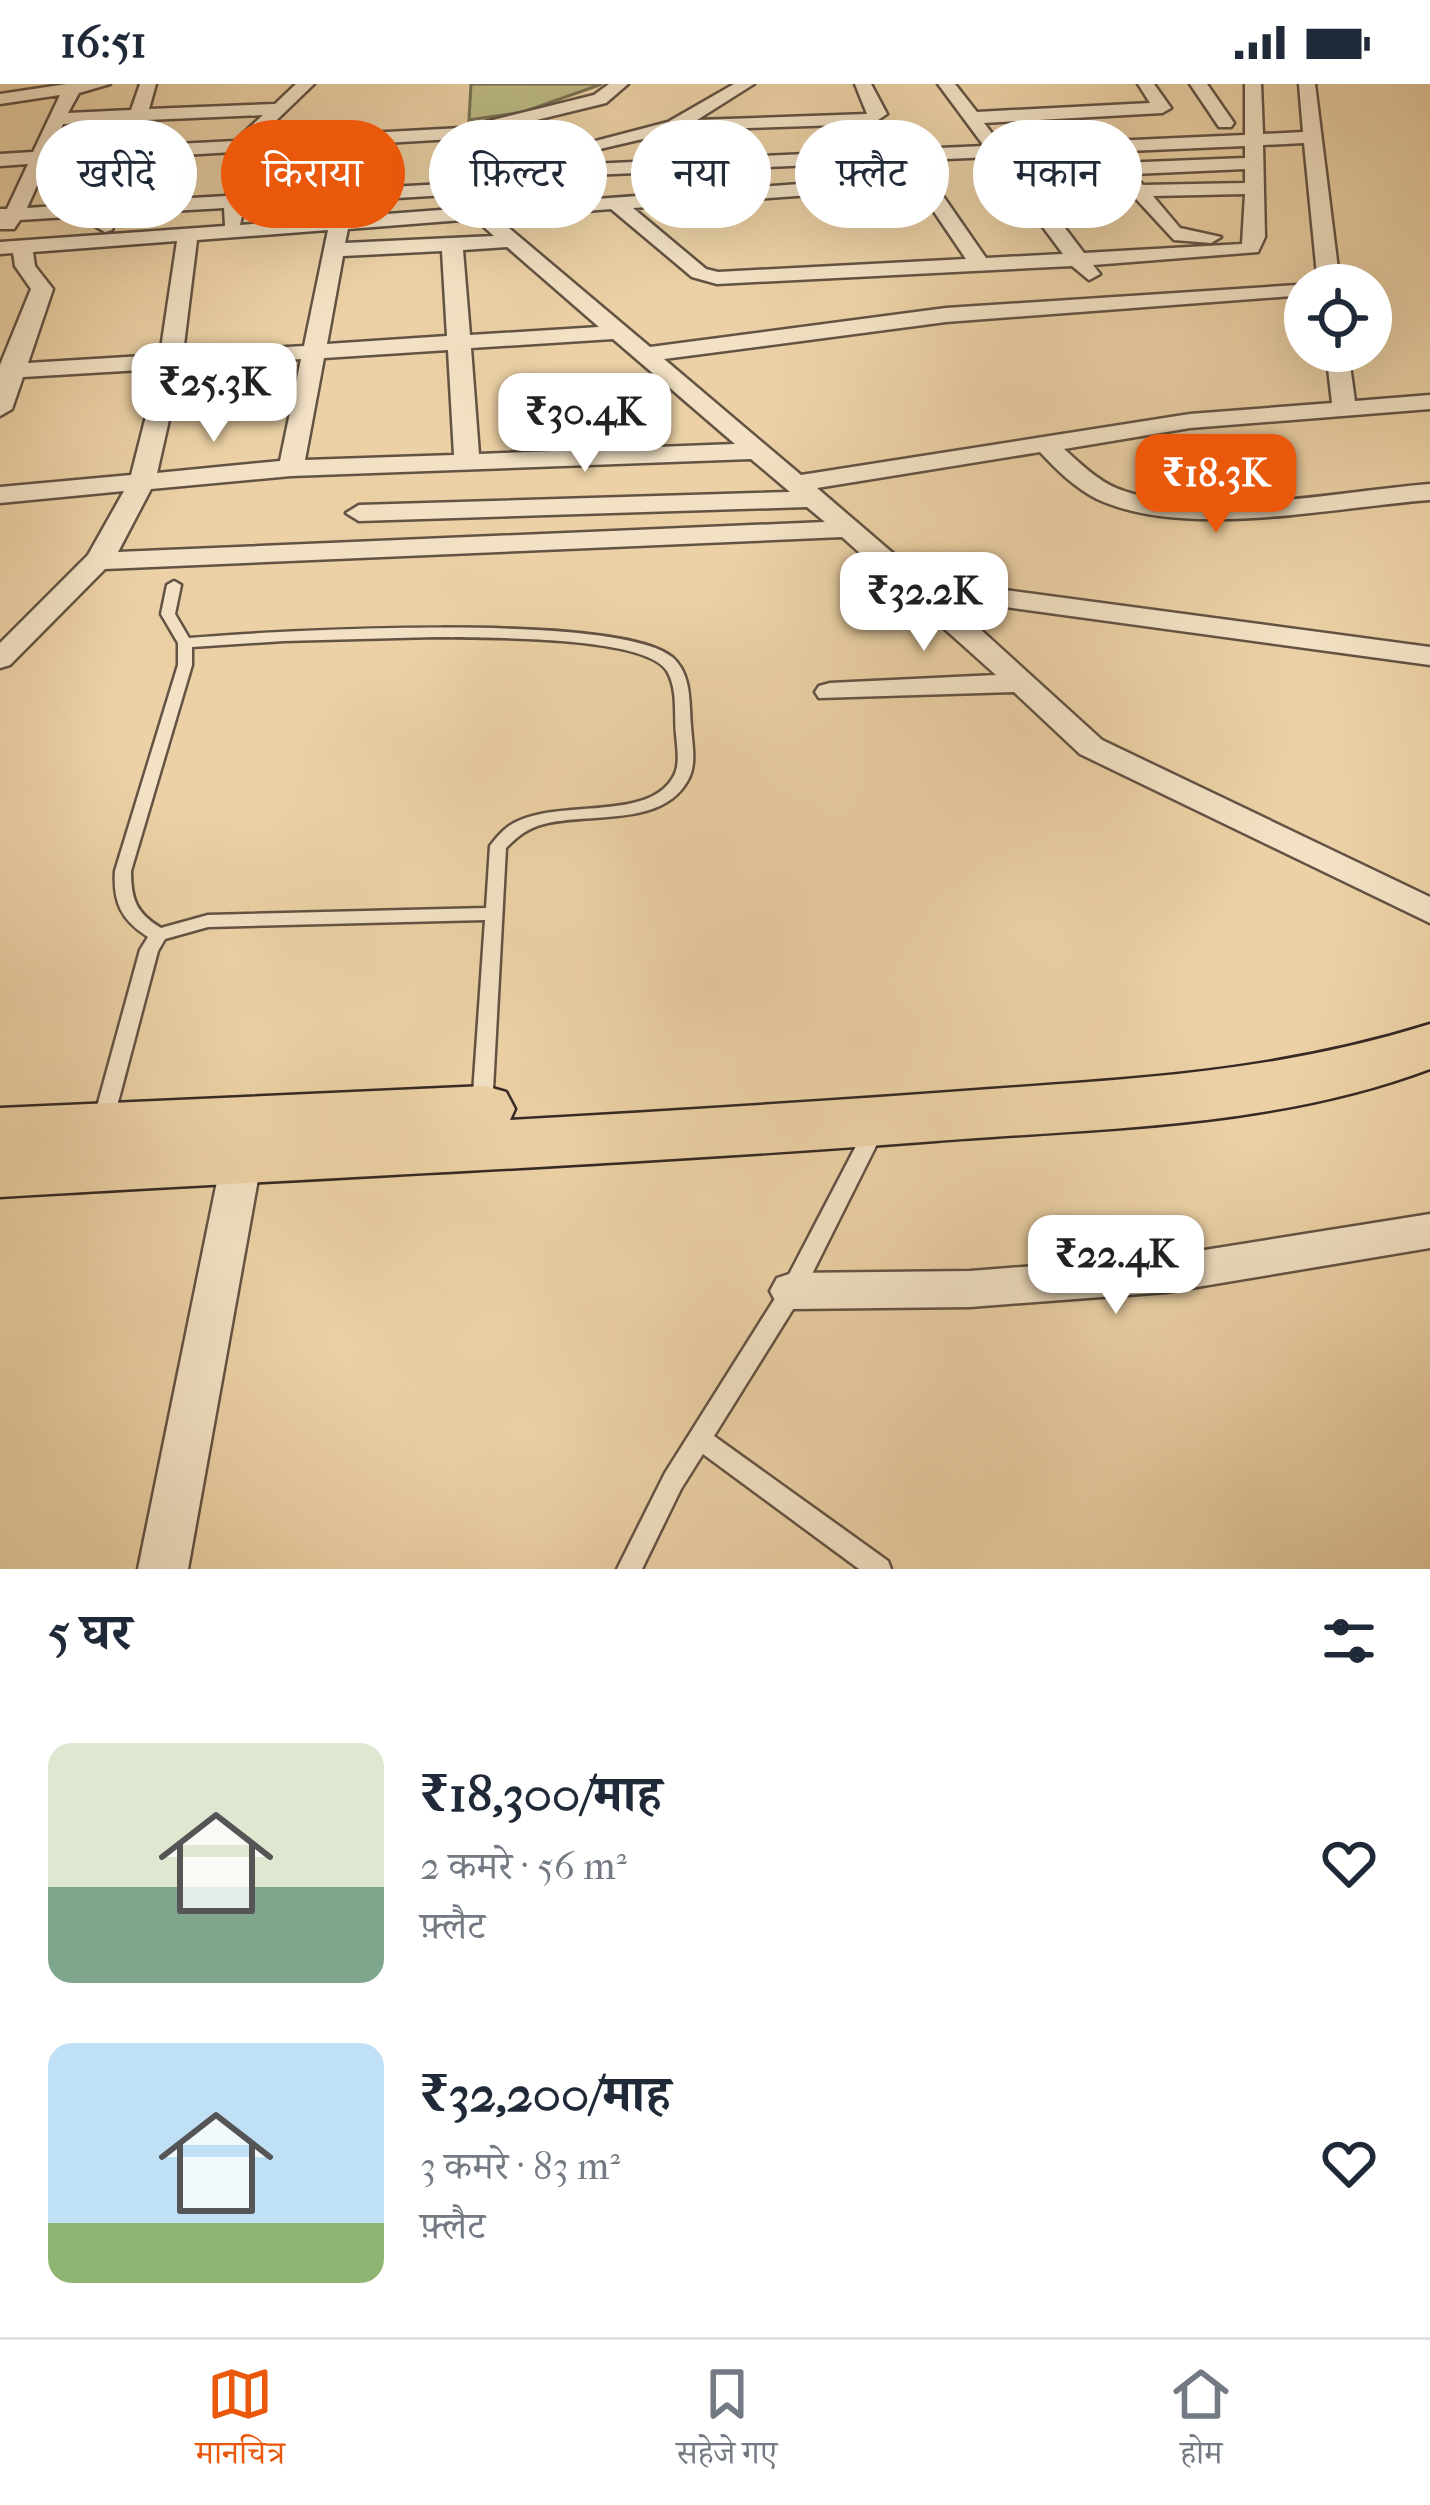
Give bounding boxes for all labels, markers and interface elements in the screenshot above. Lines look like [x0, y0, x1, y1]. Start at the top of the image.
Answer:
text: 16:51 [60, 16, 147, 69]
chip: खरीदें [36, 120, 197, 228]
chip: किराया [221, 120, 405, 228]
chip: फ़िल्टर [429, 120, 607, 228]
chip: नया [631, 120, 771, 228]
chip: फ़्लैट [795, 120, 949, 228]
chip: मकान [973, 120, 1142, 228]
map controls [1284, 264, 1392, 372]
button: locate [1284, 264, 1392, 372]
pin: ₹25.3K [116, 343, 312, 445]
text: ₹25.3K [159, 359, 269, 405]
pin: ₹30.4K [487, 373, 683, 475]
text: ₹30.4K [525, 389, 645, 435]
pin: ₹18.3K [1118, 434, 1314, 536]
text: ₹18.3K [1162, 450, 1270, 496]
pin: ₹32.2K [826, 552, 1022, 654]
text: ₹32.2K [867, 568, 981, 614]
pin: ₹22.4K [1018, 1215, 1214, 1317]
text: ₹22.4K [1055, 1231, 1177, 1277]
text: 5 घर [48, 1602, 132, 1662]
icon: filters [1316, 1608, 1382, 1674]
text: ₹18,300/माह [420, 1764, 662, 1824]
icon: home [144, 1791, 288, 1935]
icon: heart [1316, 1830, 1382, 1896]
text: 2 कमरे · 56 m² [420, 1843, 627, 1889]
text: फ़्लैट [420, 1903, 485, 1949]
text: ₹32,200/माह [420, 2064, 670, 2124]
icon: home [144, 2091, 288, 2235]
icon: heart [1316, 2130, 1382, 2196]
text: 3 कमरे · 83 m² [420, 2143, 620, 2189]
text: फ़्लैट [420, 2203, 485, 2249]
tab: मानचित्र [196, 2361, 285, 2485]
tab: सहेजे गए [676, 2361, 777, 2485]
tab: होम [1168, 2361, 1234, 2485]

